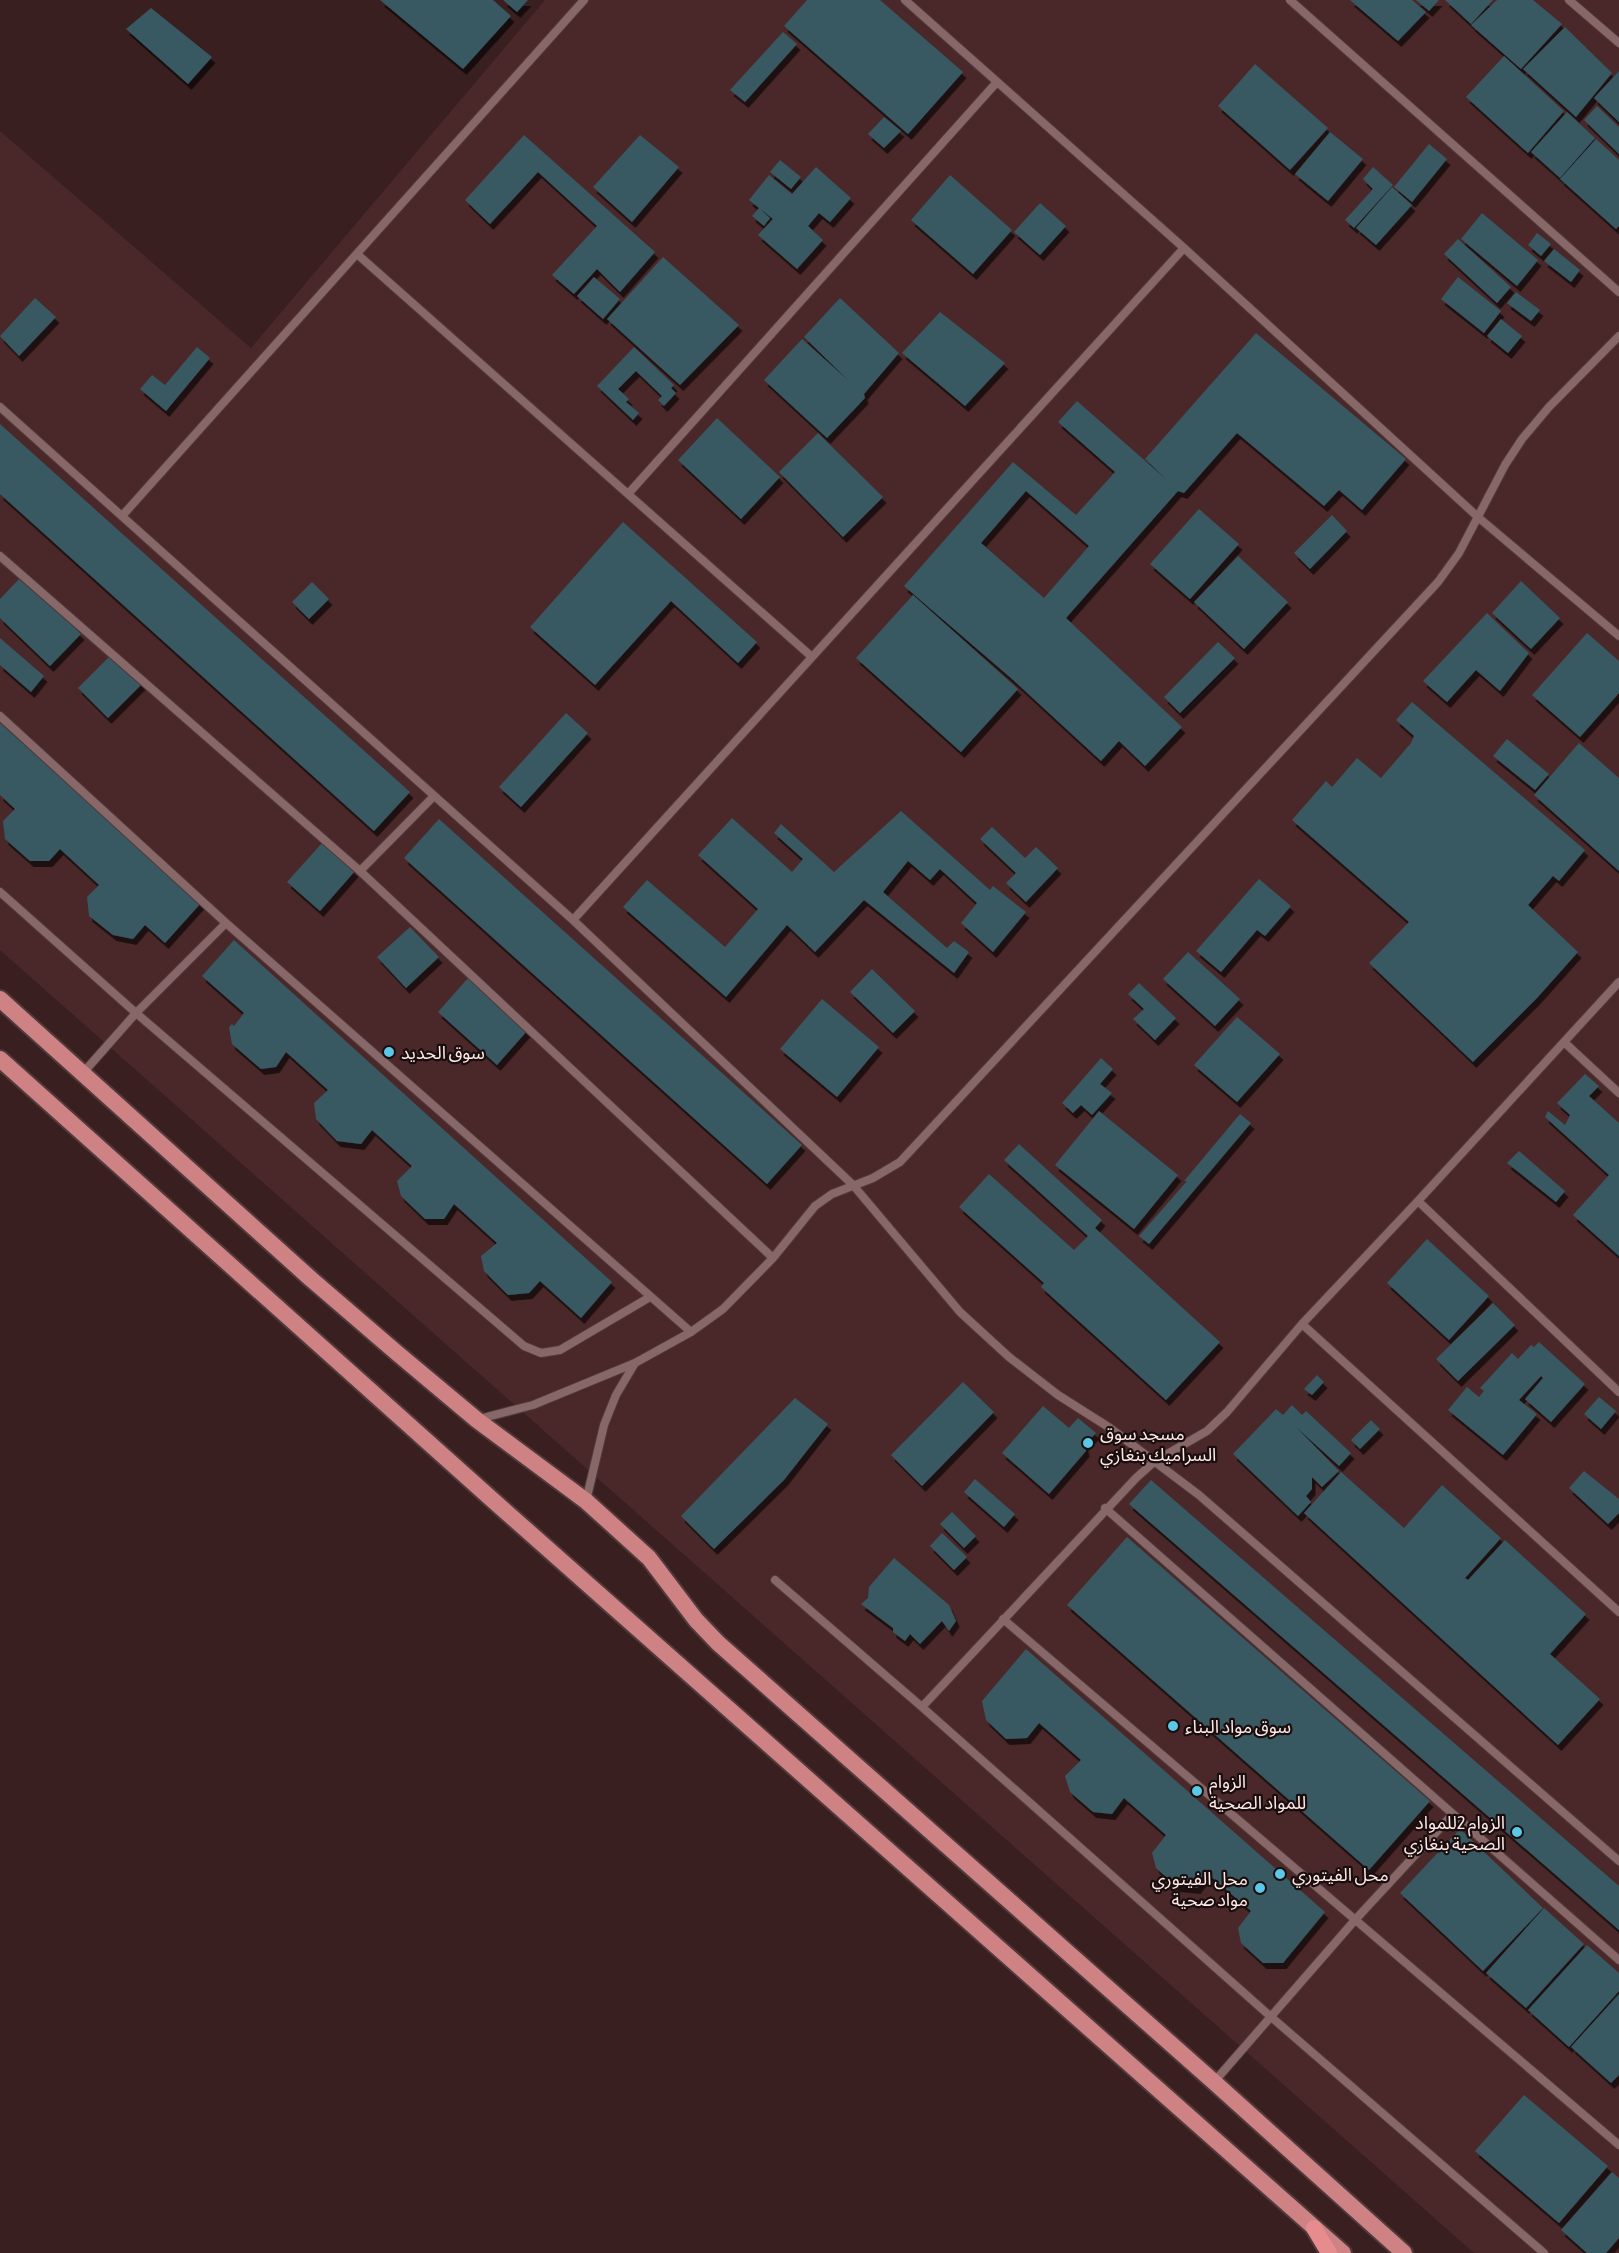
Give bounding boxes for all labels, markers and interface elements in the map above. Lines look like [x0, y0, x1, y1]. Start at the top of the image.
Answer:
place label: سوق الحديد [401, 1042, 485, 1064]
marker: سوق الحديد [382, 1045, 396, 1059]
place label: مسجد سوق السراميك بنغازي [1100, 1423, 1216, 1468]
marker: مسجد سوق السراميك بنغازي [1081, 1436, 1095, 1450]
place label: سوق مواد البناء [1185, 1716, 1291, 1738]
marker: سوق مواد البناء [1166, 1719, 1180, 1733]
place label: الزوام للمواد الصحية [1209, 1771, 1306, 1814]
marker: الزوام للمواد الصحية [1190, 1784, 1204, 1798]
place label: الزوام 2للمواد الصحية بنغازي [1404, 1812, 1505, 1857]
marker: الزوام 2للمواد الصحية بنغازي [1510, 1825, 1524, 1839]
place label: محل الفيتوري [1292, 1864, 1389, 1888]
marker: محل الفيتوري [1273, 1867, 1287, 1881]
place label: محل الفيتوري مواد صحية [1151, 1868, 1248, 1911]
marker: محل الفيتوري مواد صحية [1253, 1881, 1267, 1895]

